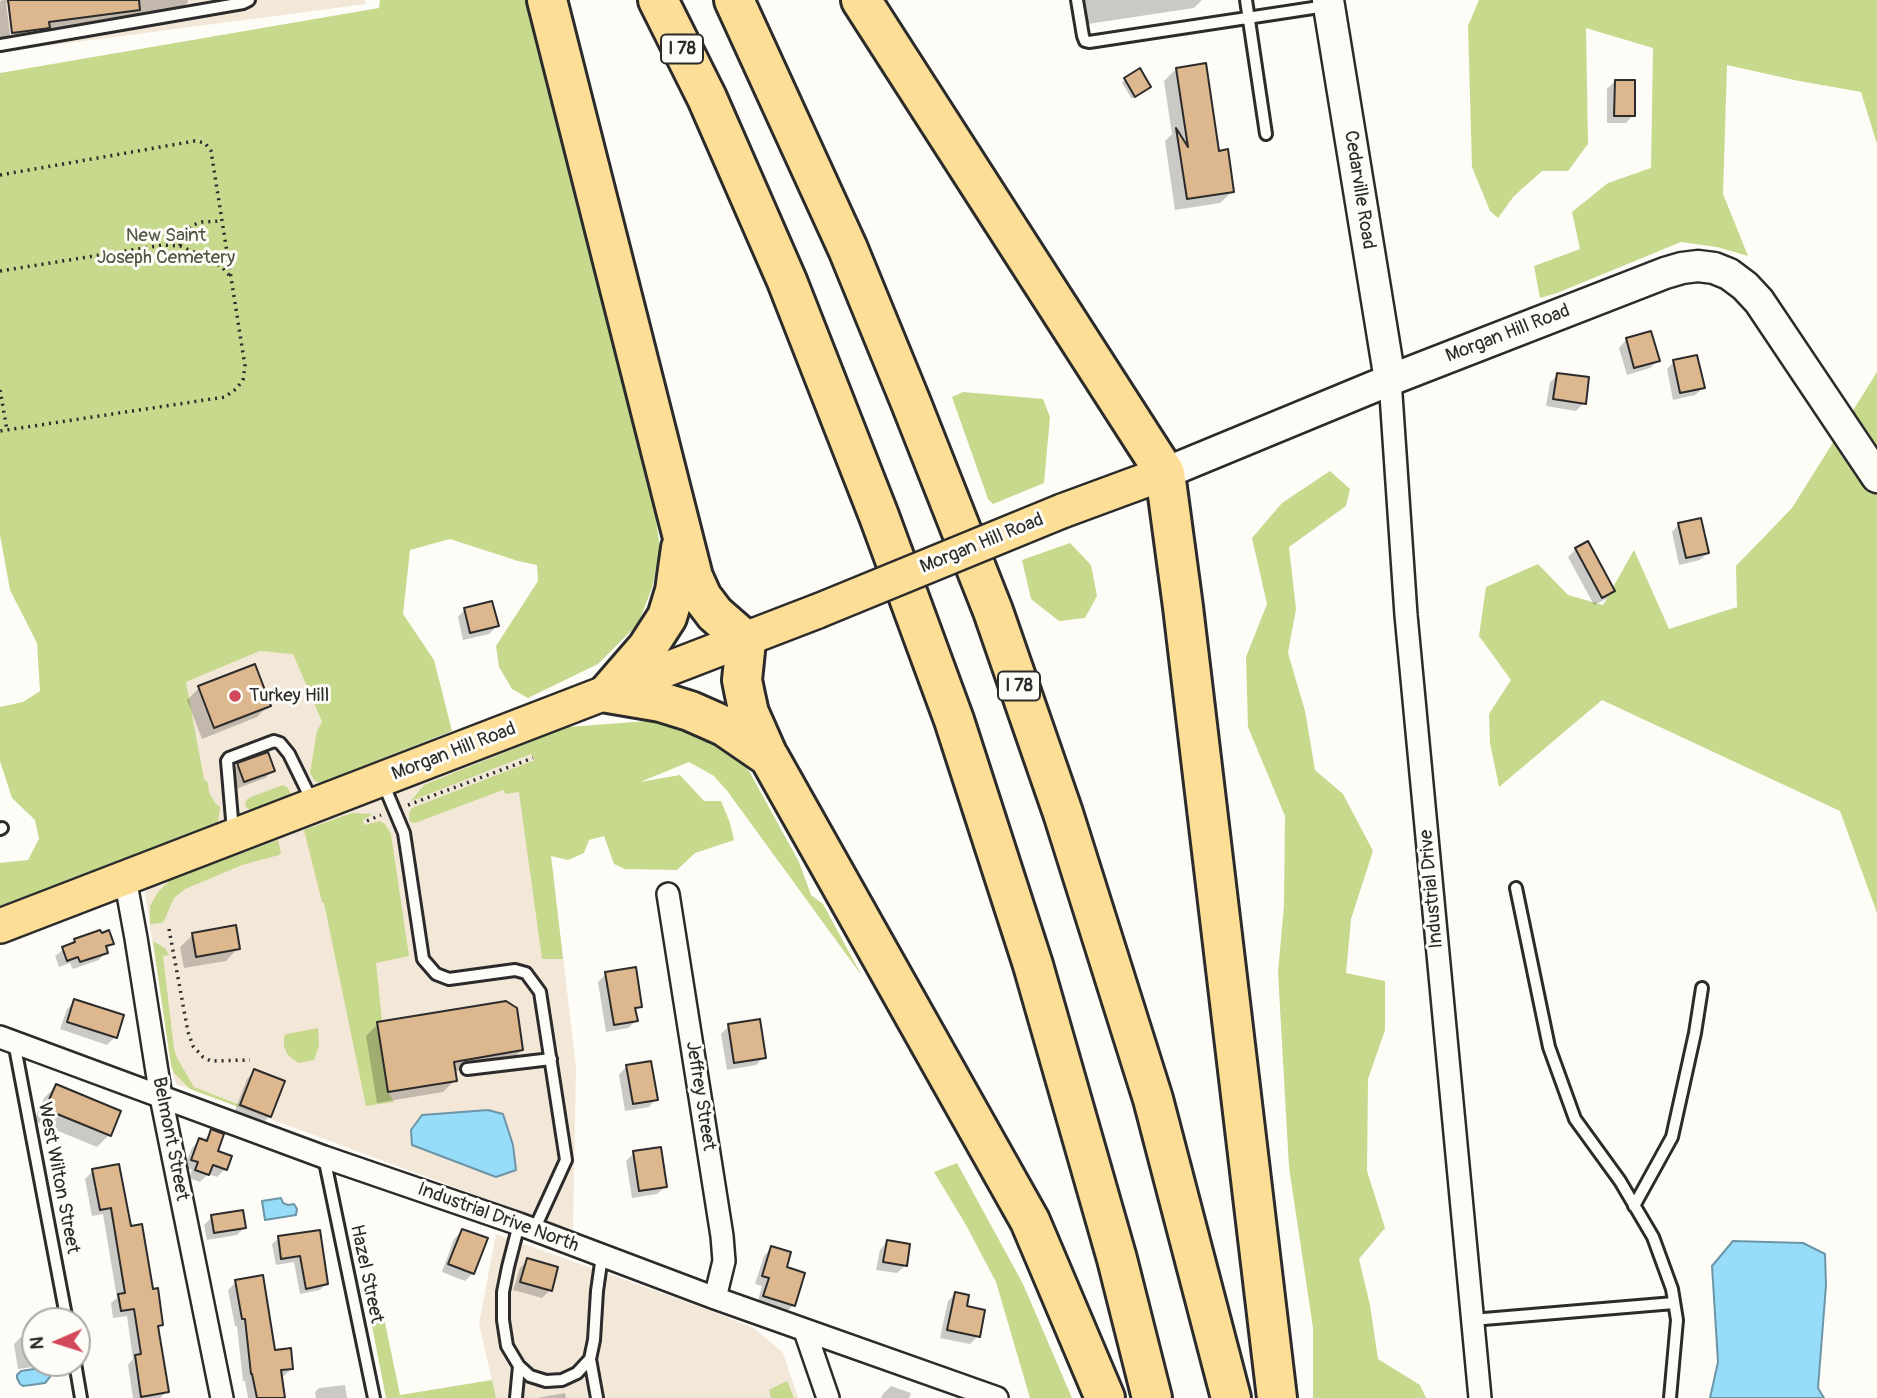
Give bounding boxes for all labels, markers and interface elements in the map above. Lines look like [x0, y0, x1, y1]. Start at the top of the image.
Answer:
road number: I 78 [661, 34, 703, 64]
street label: Cedarville Road [1338, 129, 1380, 251]
park label: New Saint Joseph Cemetery [97, 225, 235, 269]
street label: Morgan Hill Road [1443, 300, 1573, 368]
street label: Morgan Hill Road [917, 509, 1047, 579]
road number: I 78 [998, 672, 1040, 700]
place label: Turkey Hill [249, 685, 329, 707]
marker: Turkey Hill [227, 688, 243, 704]
street label: Morgan Hill Road [389, 718, 519, 786]
street label: Industrial Drive [1415, 829, 1449, 949]
street label: Jeffrey Street [680, 1040, 720, 1152]
street label: Belmont Street [147, 1075, 193, 1203]
street label: West Wilton Street [32, 1100, 84, 1256]
street label: Industrial Drive North [414, 1178, 582, 1258]
street label: Hazel Street [344, 1223, 388, 1325]
north arrow [21, 1307, 91, 1377]
text: N [25, 1336, 49, 1350]

